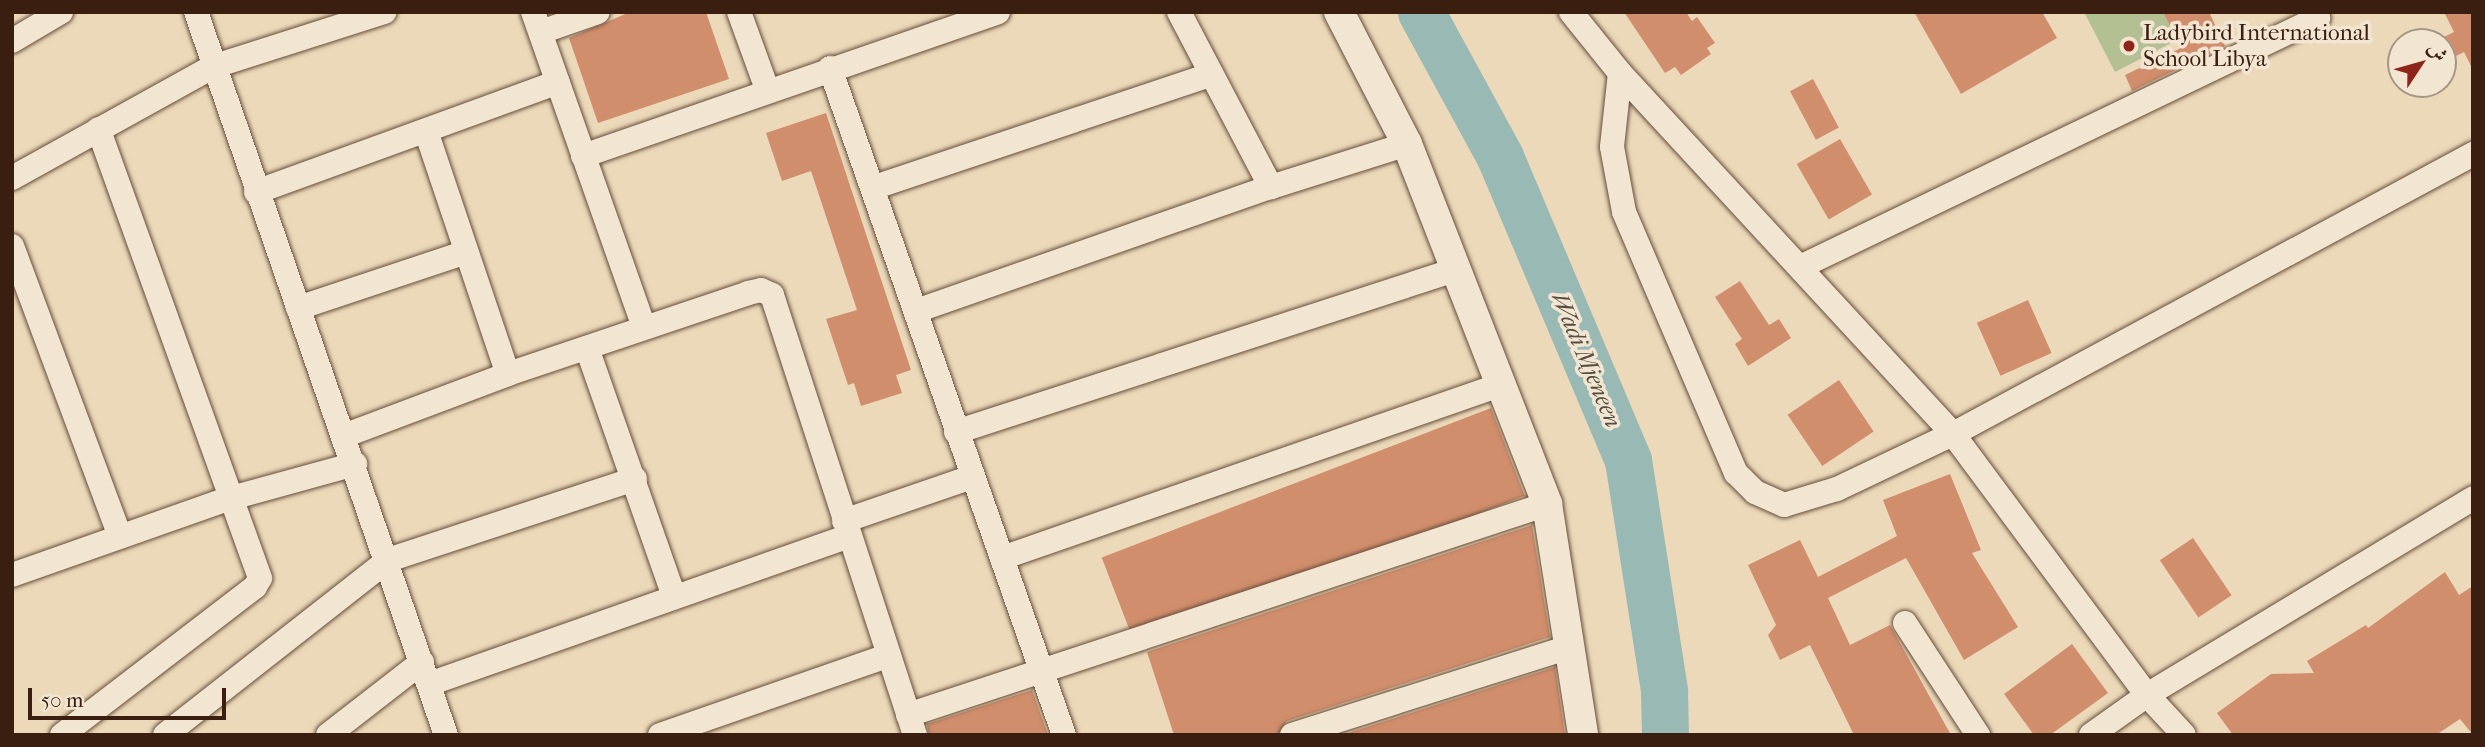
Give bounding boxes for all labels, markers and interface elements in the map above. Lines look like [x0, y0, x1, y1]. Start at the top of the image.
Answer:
place label: Ladybird International School Libya [2143, 19, 2370, 73]
north arrow [2387, 28, 2457, 98]
marker: Ladybird International School Libya [2121, 38, 2137, 54]
text: ش [2423, 38, 2452, 66]
water label: Wadi Mjeneen [1545, 288, 1627, 432]
scale bar [32, 674, 229, 718]
text: 50 m [41, 688, 84, 712]

